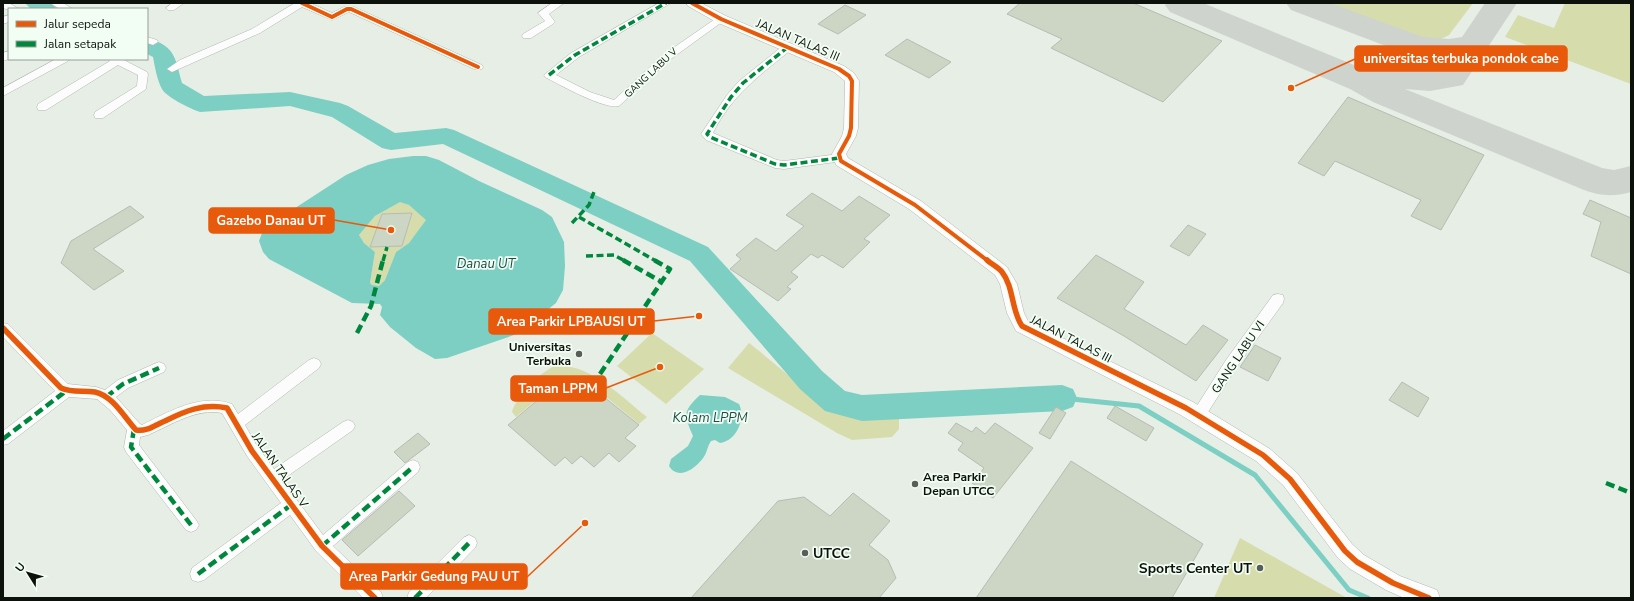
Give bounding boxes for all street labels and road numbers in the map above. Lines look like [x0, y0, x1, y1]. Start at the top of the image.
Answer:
street label: JALAN TALAS III [753, 15, 842, 65]
street label: GANG LABU V [621, 45, 681, 101]
street label: JALAN TALAS III [1027, 311, 1114, 366]
street label: GANG LABU VI [1208, 318, 1268, 396]
street label: JALAN TALAS V [248, 428, 312, 511]

